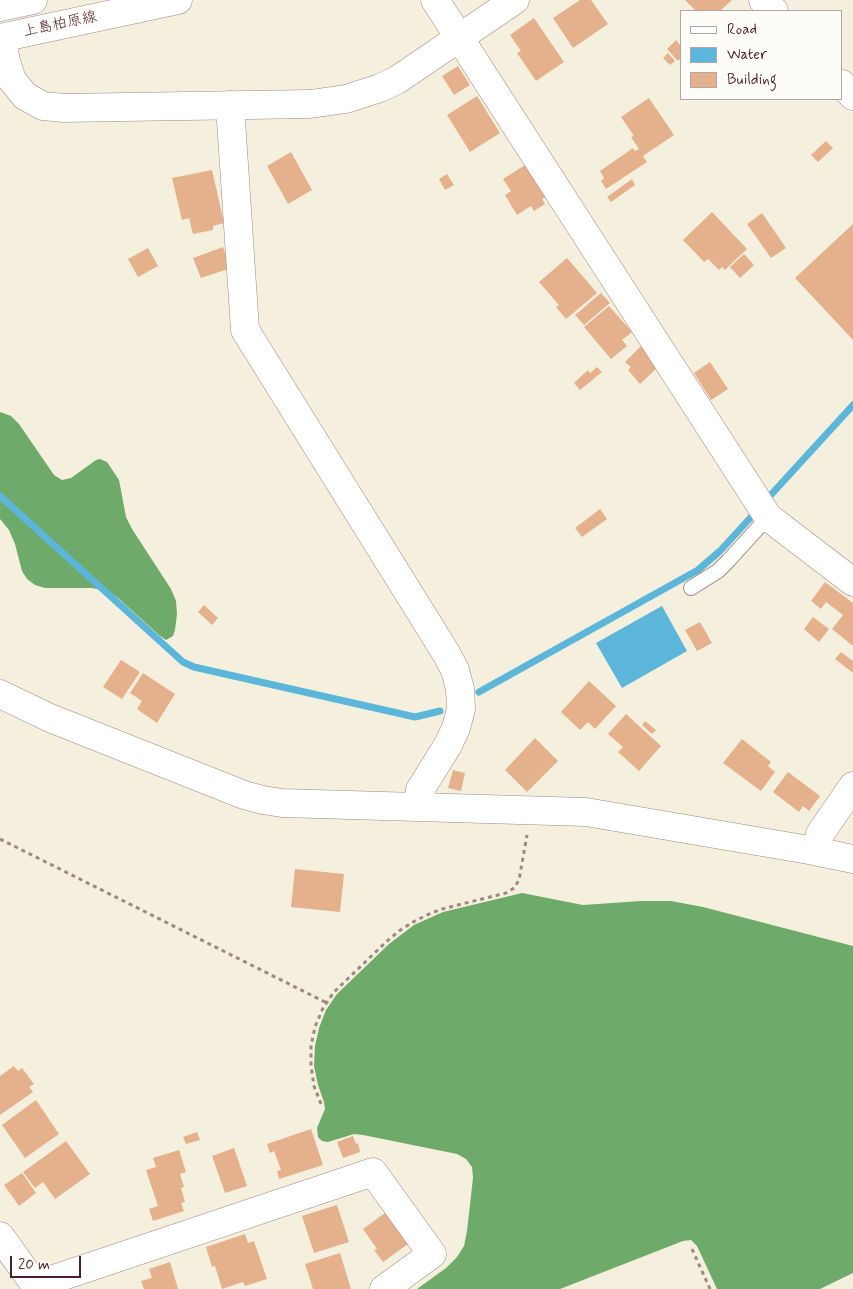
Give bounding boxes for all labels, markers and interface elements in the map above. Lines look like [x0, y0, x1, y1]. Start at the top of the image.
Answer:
street label: 上島柏原線 [21, 8, 99, 42]
legend [680, 10, 843, 100]
text: Road [727, 20, 757, 40]
text: Water [727, 45, 767, 65]
text: Building [727, 70, 777, 90]
scale bar [12, 1246, 84, 1278]
text: 20 m [18, 1255, 50, 1275]

